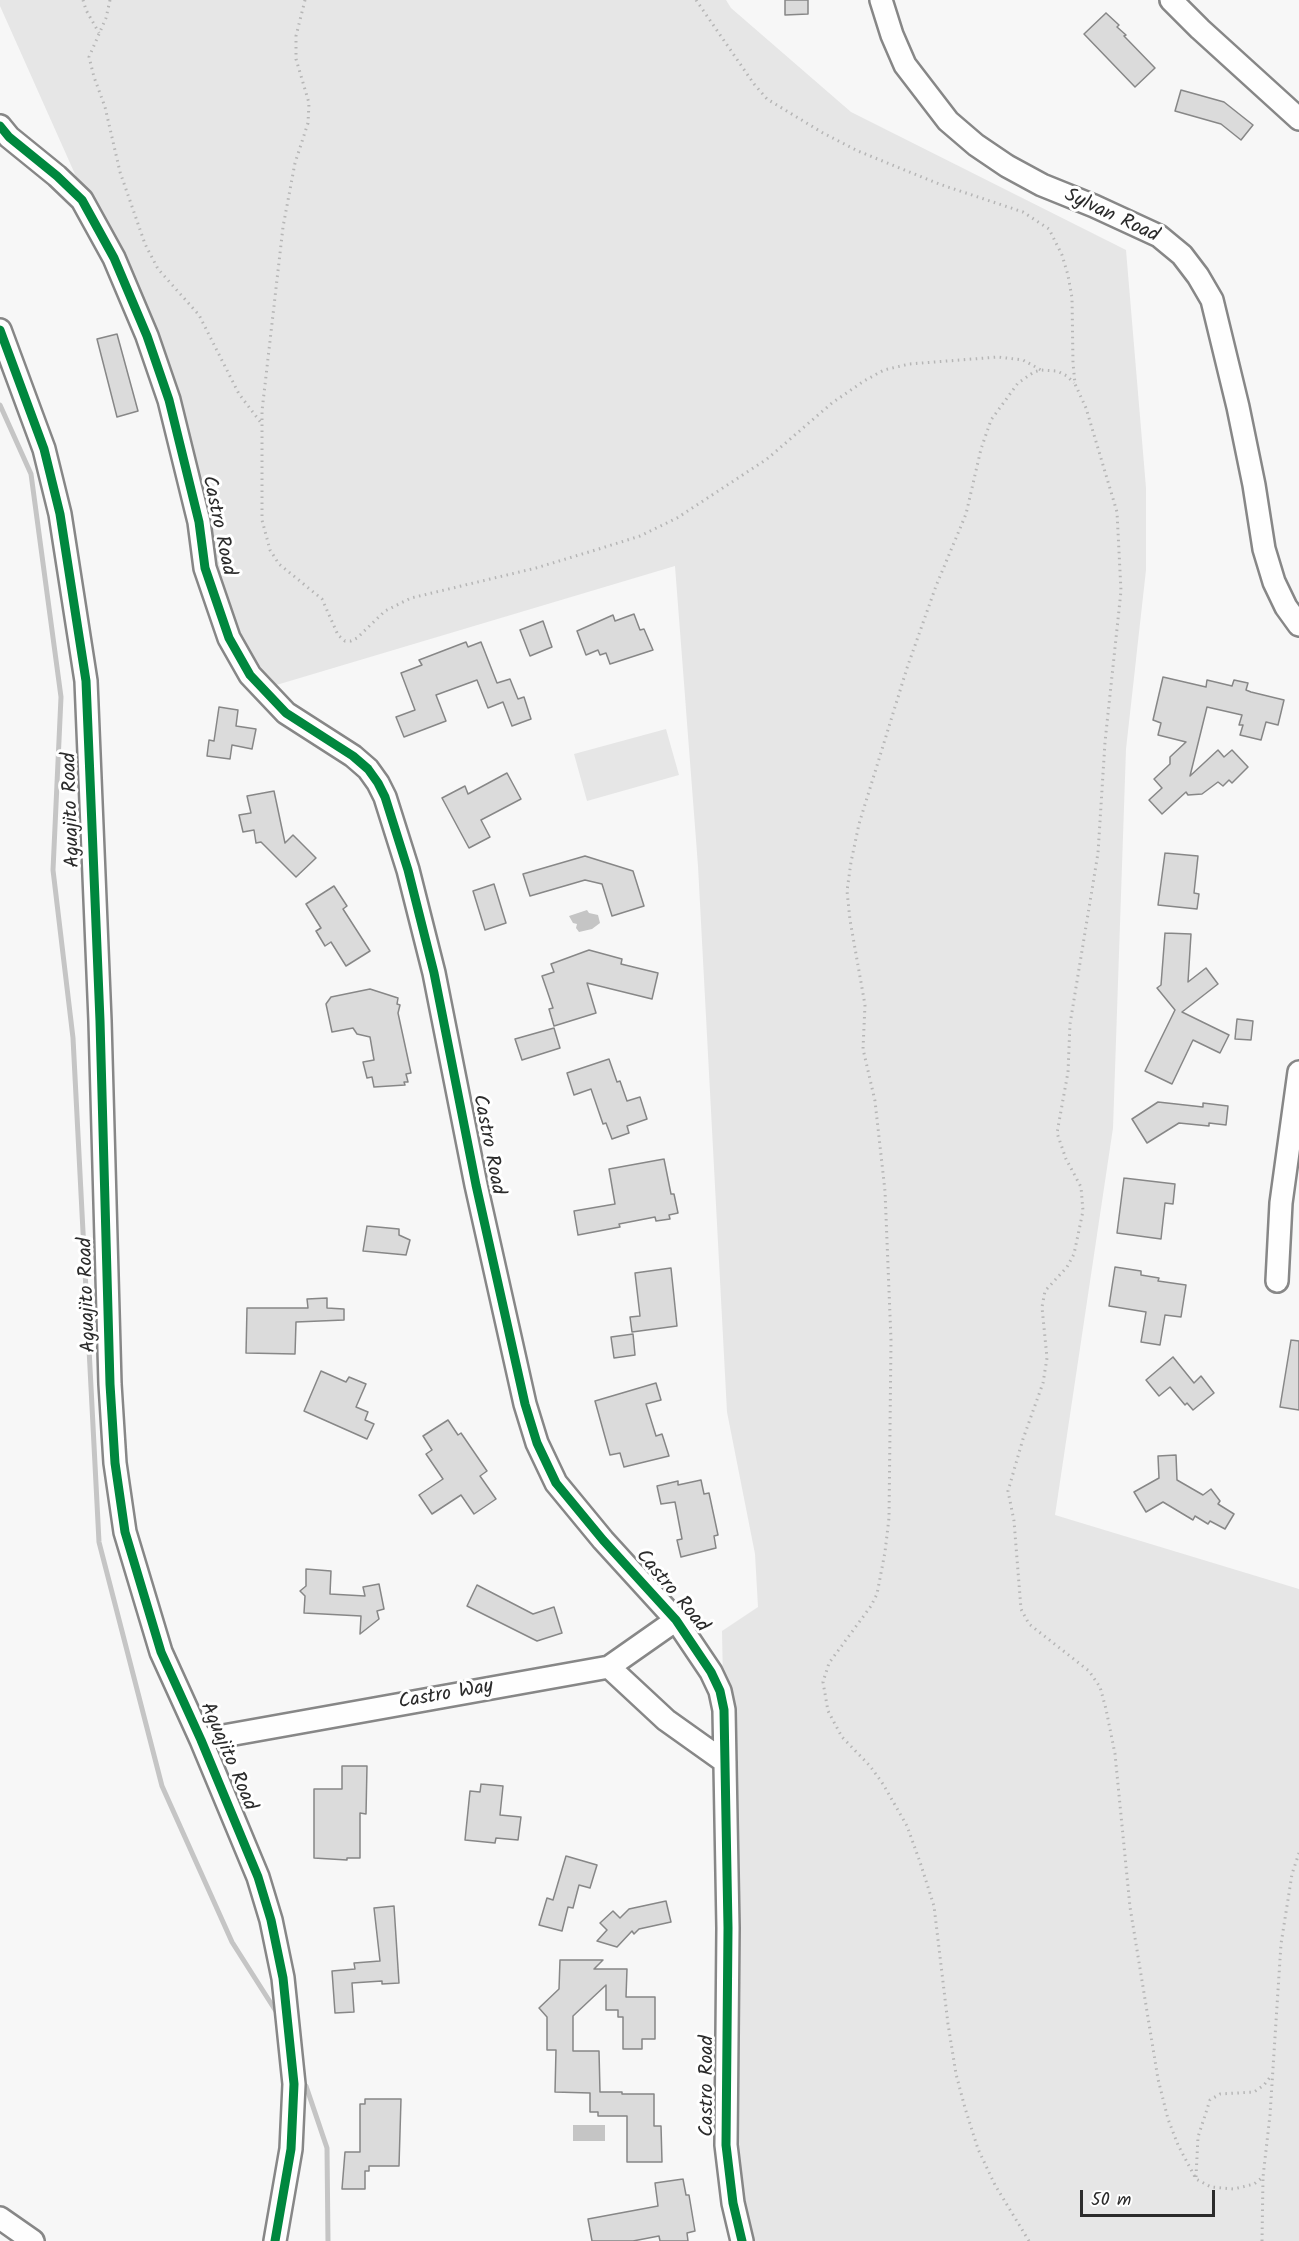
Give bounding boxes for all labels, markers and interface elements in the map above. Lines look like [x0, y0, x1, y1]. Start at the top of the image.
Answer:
street label: Sylvan Road [1060, 185, 1162, 249]
street label: Castro Road [195, 474, 239, 578]
street label: Aguajito Road [59, 752, 87, 868]
street label: Castro Road [466, 1093, 508, 1197]
street label: Aguajito Road [75, 1237, 103, 1353]
street label: Castro Road [629, 1545, 713, 1639]
street label: Castro Way [397, 1676, 495, 1716]
street label: Aguajito Road [193, 1699, 261, 1815]
street label: Castro Road [697, 2035, 721, 2137]
scale bar [1083, 2178, 1218, 2216]
text: 50 m [1091, 2186, 1131, 2215]

